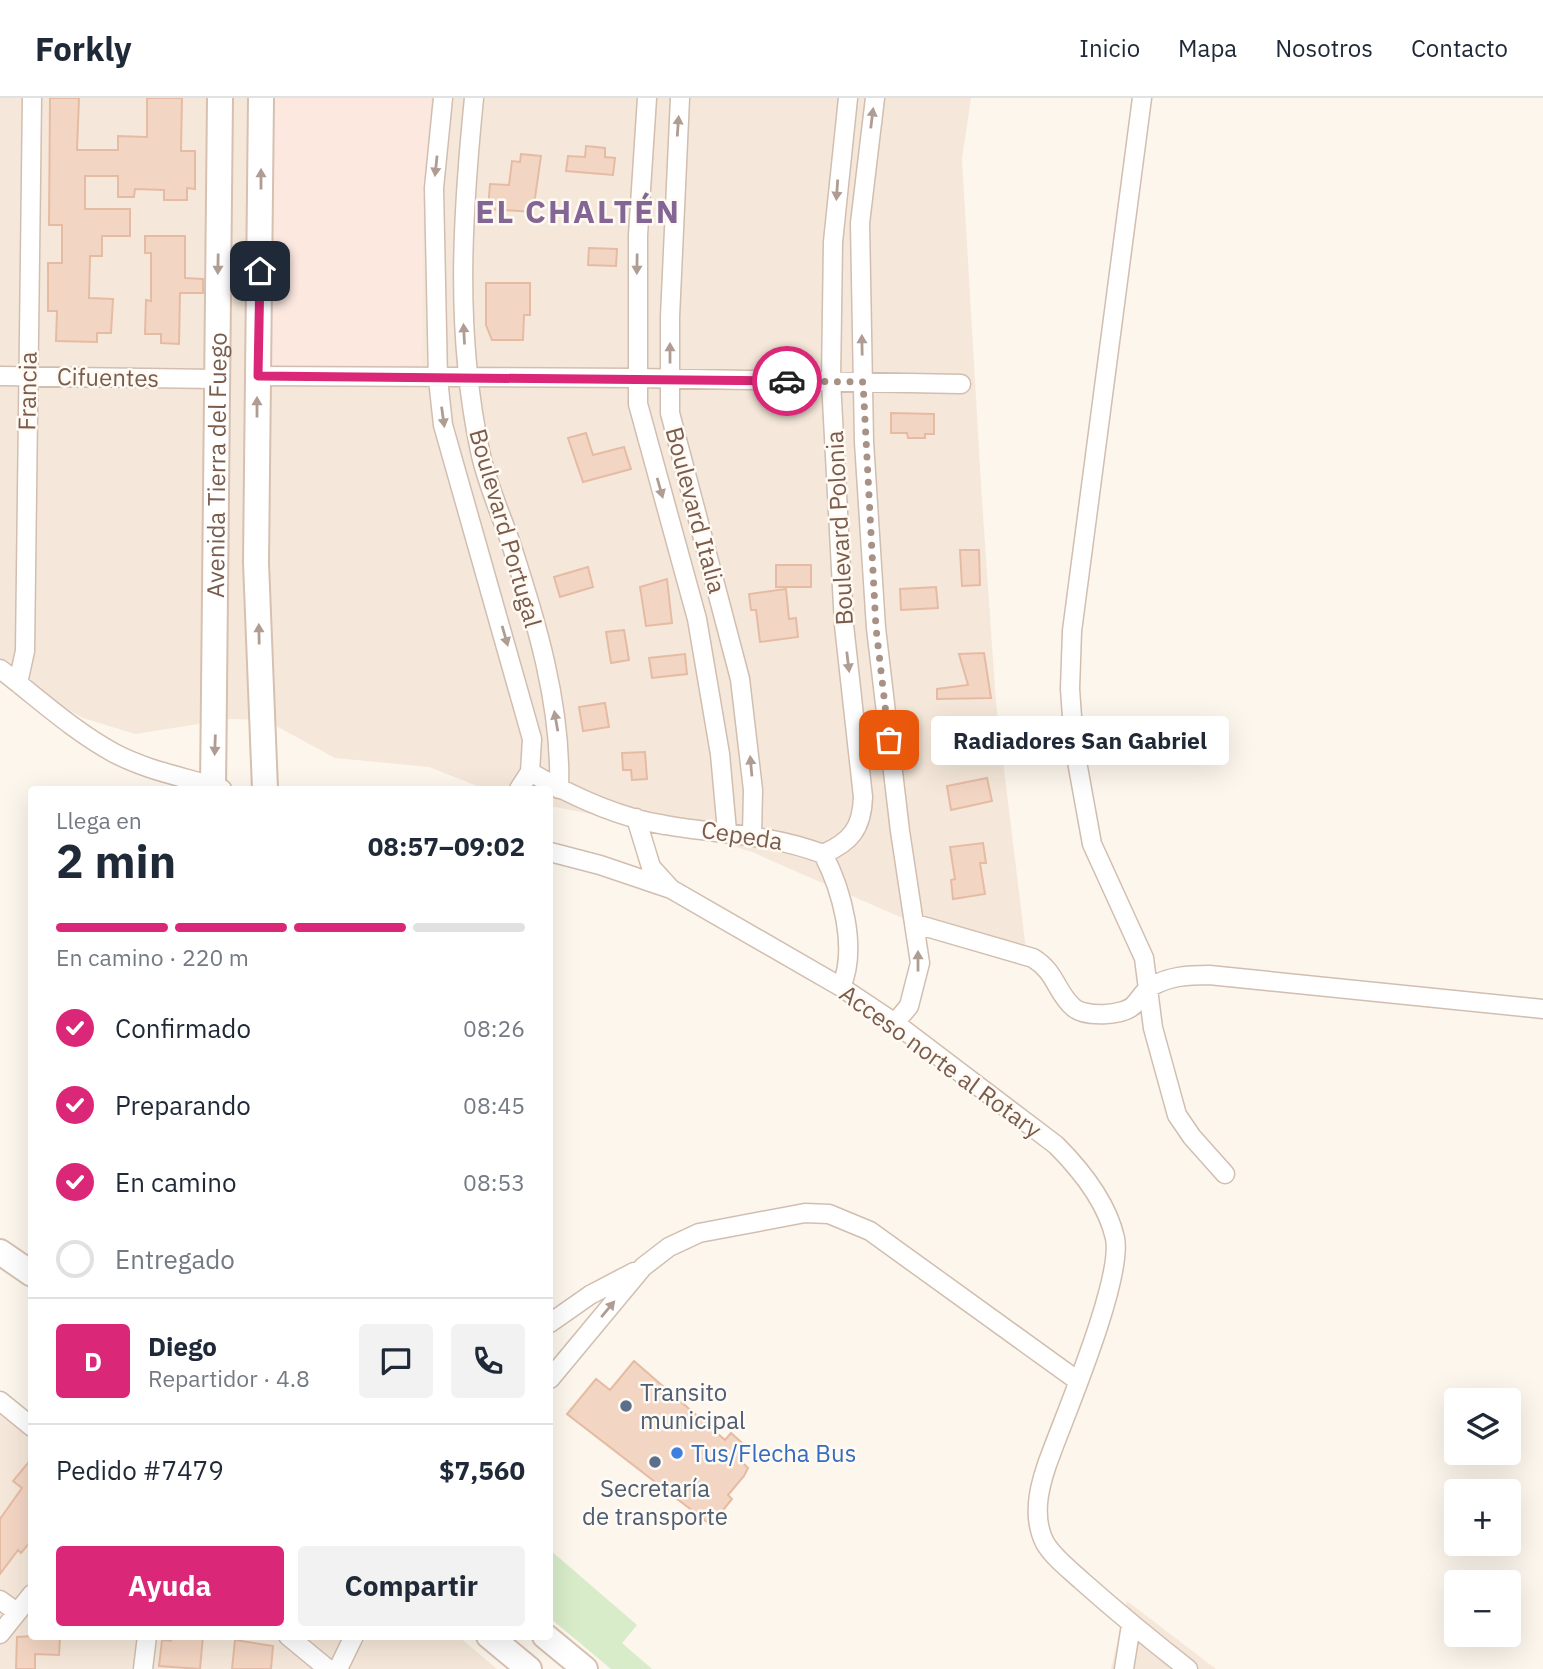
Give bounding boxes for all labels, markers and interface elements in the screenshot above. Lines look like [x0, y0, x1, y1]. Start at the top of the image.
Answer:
text: Forkly [35, 27, 132, 70]
text: Inicio [1079, 32, 1140, 64]
text: Mapa [1178, 32, 1237, 64]
text: Nosotros [1275, 32, 1373, 64]
text: Contacto [1411, 32, 1508, 64]
one-way arrow [867, 107, 878, 129]
one-way arrow [673, 114, 684, 136]
one-way arrow [430, 155, 441, 177]
one-way arrow [255, 168, 267, 190]
one-way arrow [831, 179, 842, 201]
district label: EL CHALTÉN [475, 190, 681, 232]
pin [230, 241, 290, 301]
icon: home [241, 252, 279, 290]
one-way arrow [212, 253, 223, 275]
one-way arrow [631, 253, 643, 275]
one-way arrow [458, 323, 469, 345]
street label: Avenida Tierra del Fuego [199, 332, 234, 598]
one-way arrow [856, 334, 868, 356]
one-way arrow [664, 342, 676, 364]
courier [752, 346, 822, 416]
street label: Francia [10, 351, 44, 431]
street label: Cifuentes [57, 360, 159, 394]
icon: car [768, 362, 806, 400]
one-way arrow [251, 396, 263, 418]
one-way arrow [438, 406, 449, 428]
street label: Boulevard Italia [658, 423, 734, 597]
street label: Boulevard Portugal [462, 425, 550, 631]
street label: Boulevard Polonia [818, 430, 860, 626]
one-way arrow [655, 478, 666, 500]
one-way arrow [254, 623, 265, 645]
one-way arrow [501, 626, 511, 647]
one-way arrow [843, 651, 854, 673]
one-way arrow [550, 710, 561, 732]
pin [859, 710, 919, 770]
callout: Radiadores San Gabriel [931, 716, 1228, 764]
icon: bag [870, 721, 908, 759]
text: Radiadores San Gabriel [953, 725, 1207, 755]
one-way arrow [209, 734, 220, 756]
one-way arrow [745, 755, 756, 777]
text: Llega en [56, 805, 142, 835]
street label: Cepeda [699, 813, 785, 857]
text: 08:57–09:02 [368, 829, 525, 863]
text: 2 min [56, 831, 176, 891]
text: En camino · 220 m [56, 942, 249, 972]
one-way arrow [912, 950, 924, 972]
street label: Acceso norte al Rotary [834, 977, 1048, 1145]
icon: check [56, 1009, 94, 1047]
text: Confirmado [115, 1011, 251, 1045]
text: 08:26 [463, 1013, 525, 1043]
icon: check [56, 1086, 94, 1124]
text: Preparando [115, 1088, 251, 1122]
text: 08:45 [463, 1090, 525, 1120]
icon: check [56, 1163, 94, 1201]
text: En camino [115, 1165, 237, 1199]
text: 08:53 [463, 1167, 525, 1197]
text: Entregado [115, 1242, 235, 1276]
one-way arrow [600, 1300, 615, 1317]
button: chat [359, 1324, 433, 1398]
button: phone [451, 1324, 525, 1398]
text: Diego [148, 1329, 217, 1363]
text: D [84, 1344, 102, 1378]
text: Repartidor · 4.8 [148, 1363, 310, 1393]
place label: Transito municipal [640, 1376, 746, 1436]
map controls [1444, 1388, 1521, 1647]
button: layers [1444, 1388, 1521, 1465]
marker: Transito municipal [618, 1398, 634, 1414]
place label: Tus/Flecha Bus [691, 1437, 856, 1469]
marker: Tus/Flecha Bus [669, 1445, 685, 1461]
text: Pedido #7479 [56, 1453, 224, 1487]
text: $7,560 [439, 1453, 525, 1487]
marker: Secretaría de transporte [647, 1454, 663, 1470]
place label: Secretaría de transporte [582, 1472, 728, 1532]
button: + [1444, 1479, 1521, 1556]
button: Ayuda [56, 1546, 284, 1626]
button: Compartir [298, 1546, 525, 1626]
button: − [1444, 1570, 1521, 1647]

